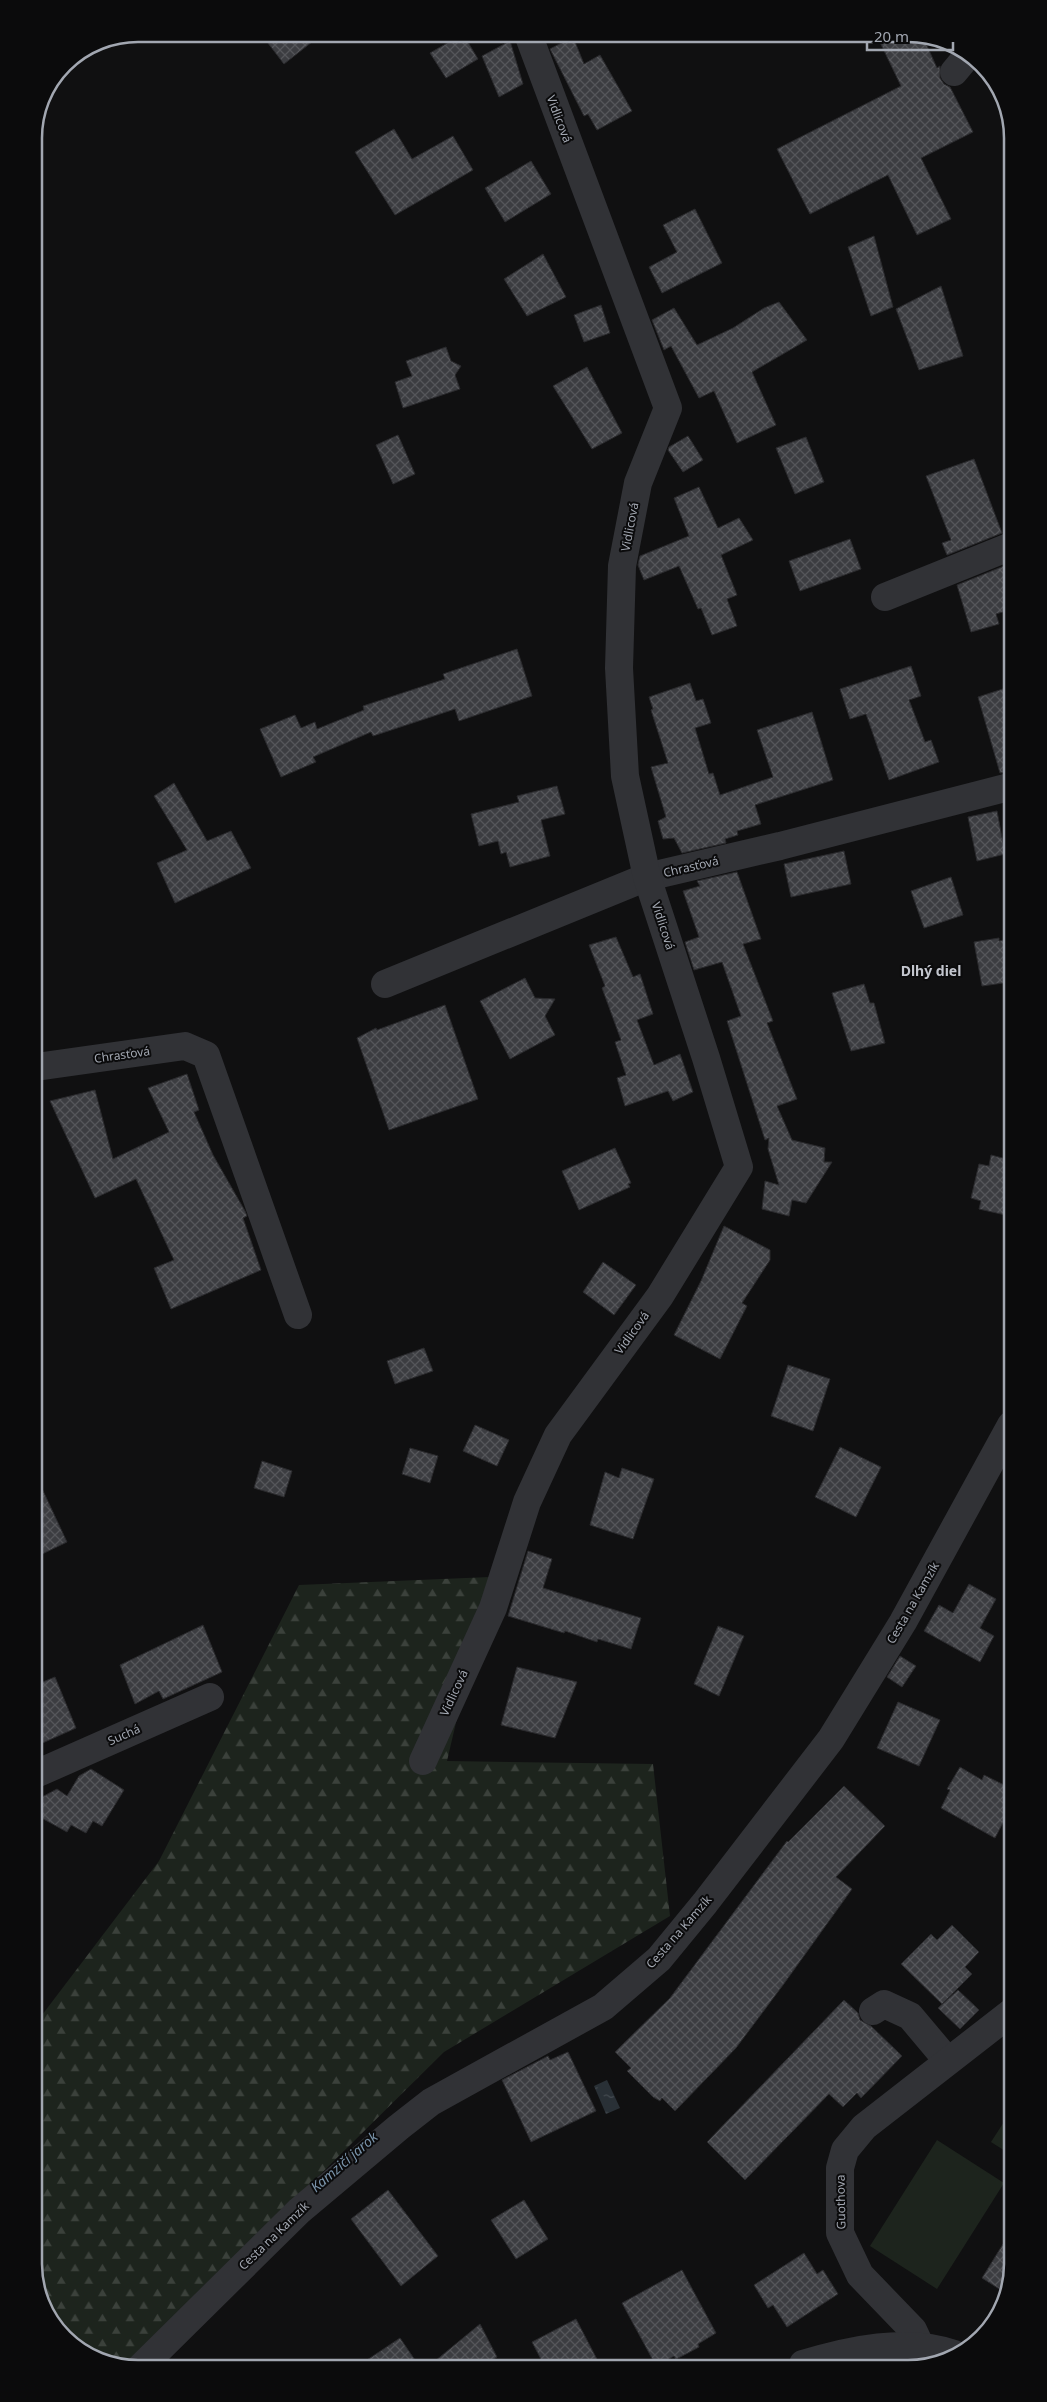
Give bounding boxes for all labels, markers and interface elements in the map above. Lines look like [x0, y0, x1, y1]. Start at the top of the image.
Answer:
scale bar [867, 20, 953, 52]
text: 20 m [874, 26, 909, 46]
street label: Vidlicová [543, 93, 576, 145]
street label: Vidlicová [616, 501, 643, 553]
street label: Chrasťová [662, 852, 720, 881]
street label: Vidlicová [648, 900, 679, 952]
district label: Dlhý diel [901, 961, 961, 980]
street label: Chrasťová [93, 1042, 151, 1067]
street label: Vidlicová [610, 1308, 653, 1358]
street label: Cesta na Kamzík [882, 1558, 943, 1647]
street label: Vidlicová [435, 1667, 472, 1719]
street label: Suchá [105, 1720, 143, 1749]
street label: Cesta na Kamzík [642, 1891, 716, 1972]
water label: Kamzičí jarok [306, 2126, 382, 2196]
street label: Guothova [832, 2174, 849, 2230]
street label: Cesta na Kamzík [235, 2197, 313, 2274]

